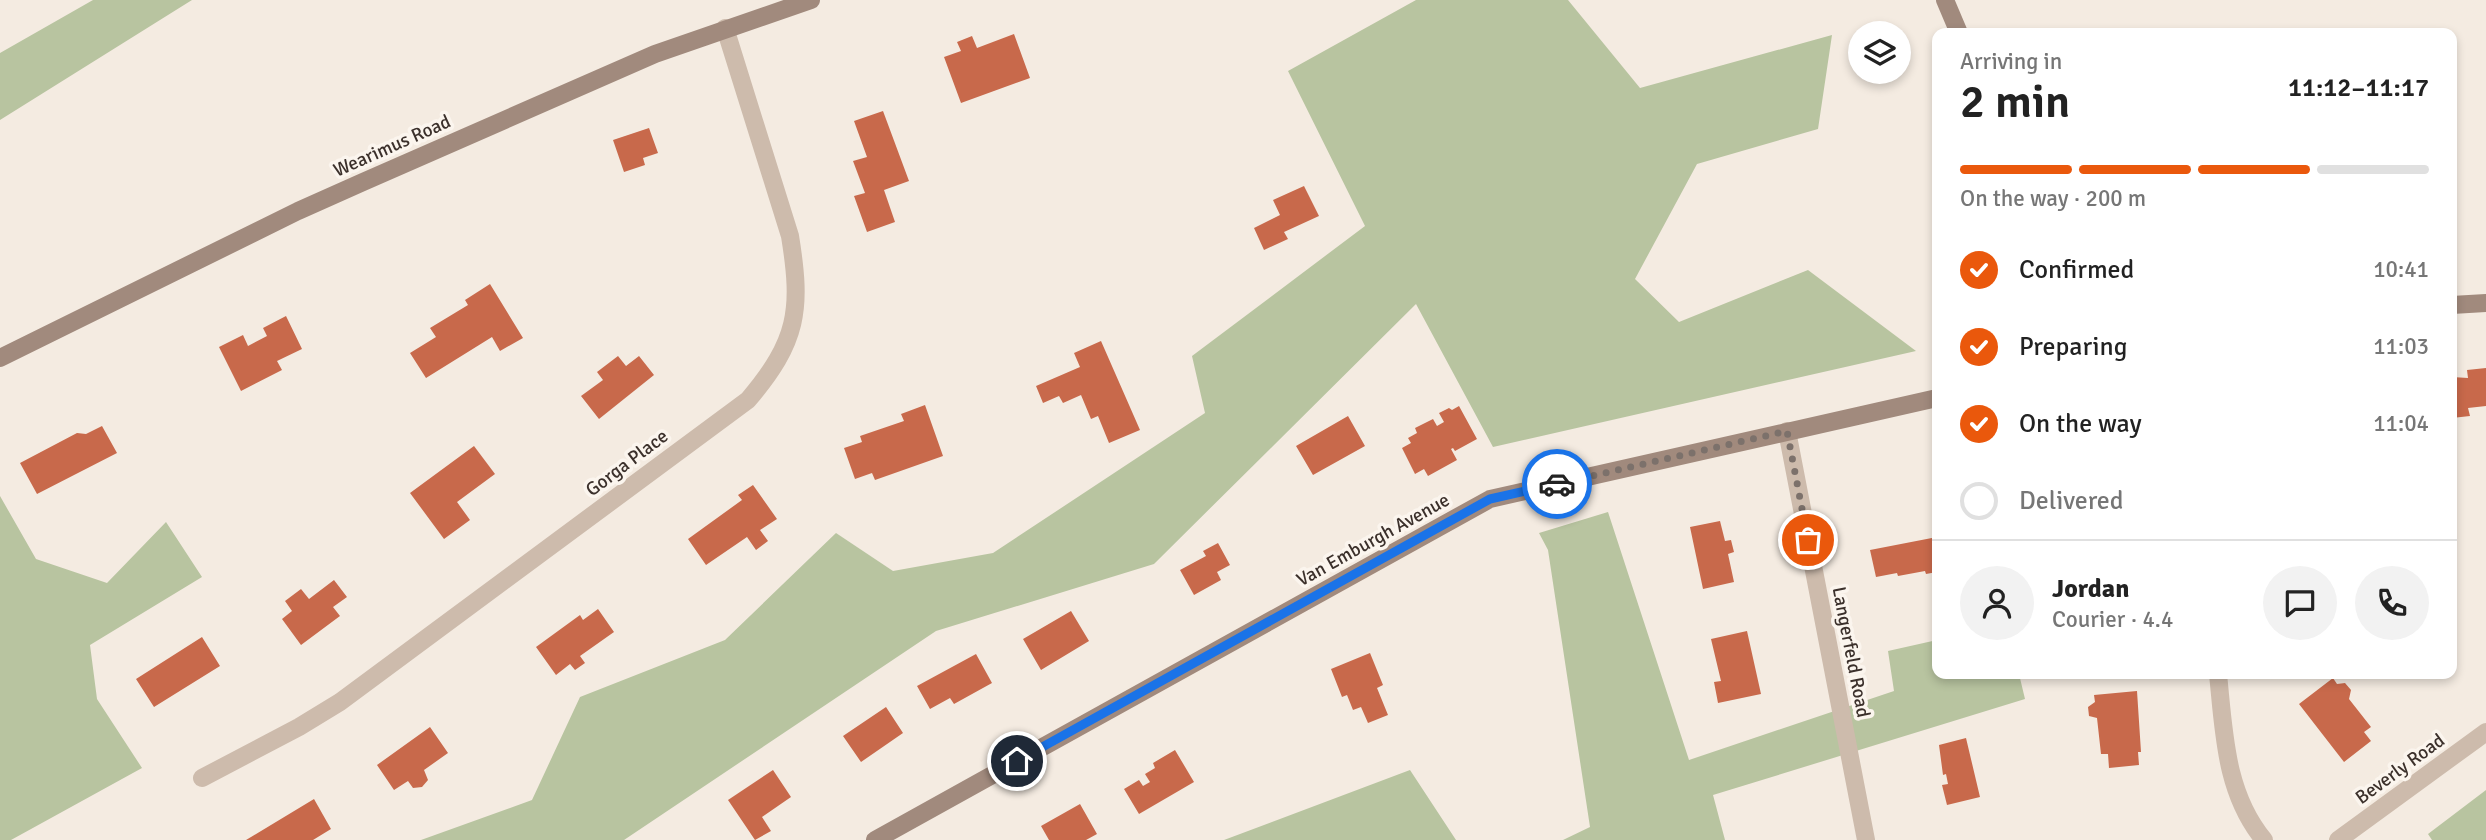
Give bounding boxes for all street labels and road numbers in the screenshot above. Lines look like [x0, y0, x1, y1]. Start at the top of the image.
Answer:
street label: Wearimus Road [330, 109, 454, 183]
street label: Gorga Place [581, 424, 673, 502]
street label: Van Emburgh Avenue [1292, 488, 1454, 592]
street label: Langerfeld Road [1827, 584, 1875, 720]
street label: Beverly Road [2351, 729, 2449, 809]

